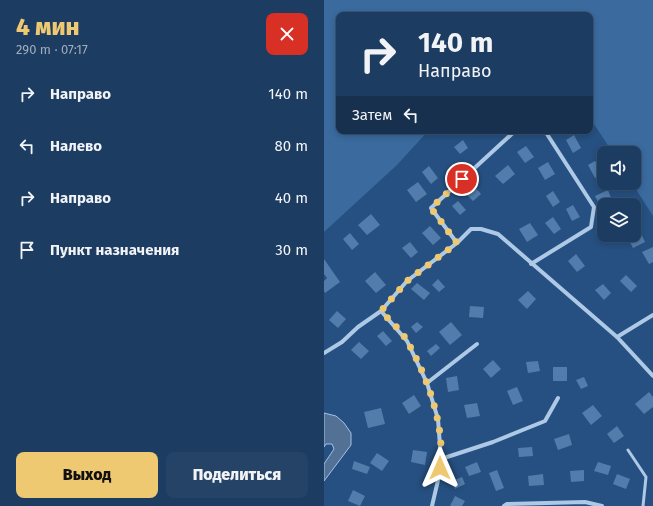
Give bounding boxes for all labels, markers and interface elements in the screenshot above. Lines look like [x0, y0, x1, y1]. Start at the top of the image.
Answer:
text: 4 мин [16, 13, 80, 41]
button: close [266, 13, 308, 55]
text: 140 m [418, 26, 494, 59]
icon: right [352, 28, 404, 80]
text: 290 m · 07:17 [16, 42, 88, 57]
text: Направо [418, 60, 492, 82]
icon: right [16, 83, 38, 105]
text: Направо [50, 85, 111, 103]
text: 140 m [268, 85, 308, 103]
icon: left [400, 104, 422, 126]
text: Затем [352, 106, 392, 124]
icon: left [16, 135, 38, 157]
text: Налево [50, 137, 102, 155]
text: 80 m [275, 137, 308, 155]
map controls [597, 146, 641, 242]
button: sound [597, 146, 641, 190]
pin [445, 162, 479, 196]
icon: arrive [451, 168, 473, 190]
icon: right [16, 187, 38, 209]
text: Направо [50, 189, 111, 207]
text: 40 m [275, 189, 308, 207]
button: layers [597, 198, 641, 242]
icon: arrive [16, 239, 38, 261]
text: Пункт назначения [50, 241, 179, 259]
text: 30 m [275, 241, 308, 259]
position arrow [419, 447, 461, 489]
button: Выход [16, 452, 158, 498]
button: Поделиться [166, 452, 308, 498]

